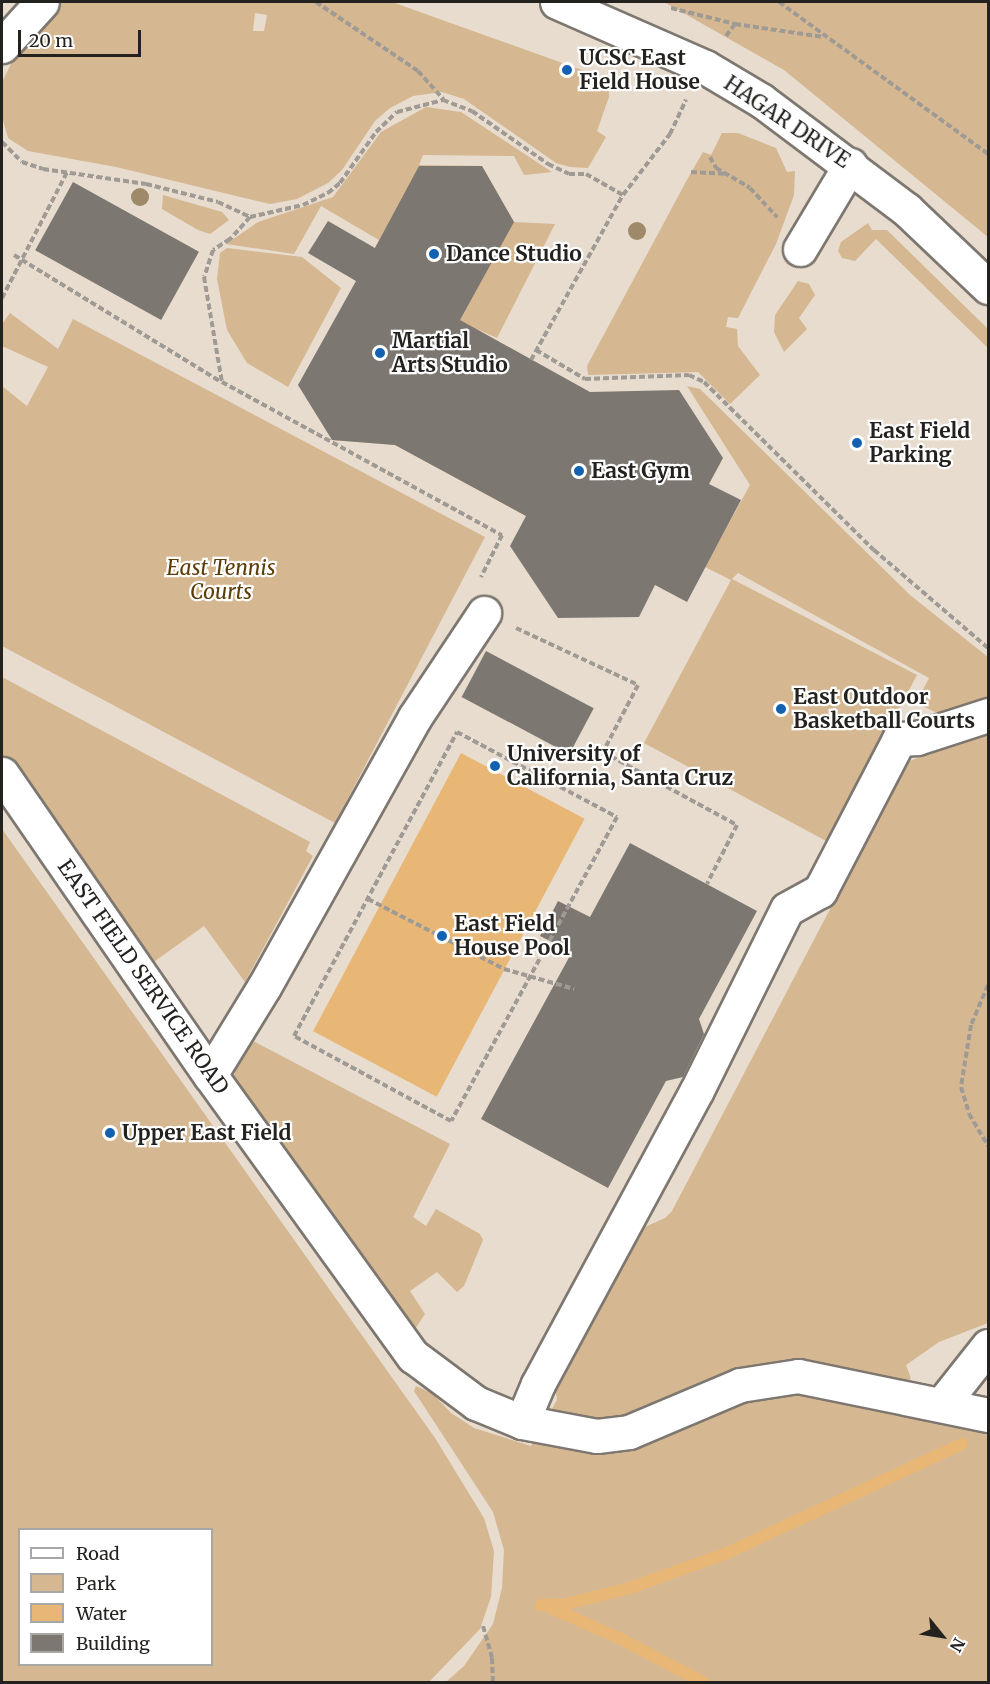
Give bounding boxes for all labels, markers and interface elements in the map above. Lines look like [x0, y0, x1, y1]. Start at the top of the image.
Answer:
scale bar [21, 18, 144, 56]
text: 20 m [29, 29, 73, 52]
place label: UCSC East Field House [579, 45, 700, 95]
marker: UCSC East Field House [560, 63, 574, 77]
street label: HAGAR DRIVE [719, 71, 855, 173]
place label: Dance Studio [446, 241, 582, 267]
marker: Dance Studio [427, 247, 441, 261]
place label: Martial Arts Studio [392, 328, 508, 378]
marker: Martial Arts Studio [373, 346, 387, 360]
place label: East Field Parking [869, 418, 970, 468]
marker: East Field Parking [850, 436, 864, 450]
place label: East Gym [591, 458, 690, 484]
marker: East Gym [572, 464, 586, 478]
park label: East Tennis Courts [166, 555, 276, 605]
place label: East Outdoor Basketball Courts [793, 684, 975, 734]
marker: East Outdoor Basketball Courts [774, 702, 788, 716]
place label: University of California, Santa Cruz [507, 741, 733, 791]
marker: University of California, Santa Cruz [488, 759, 502, 773]
street label: EAST FIELD SERVICE ROAD [52, 855, 234, 1099]
place label: East Field House Pool [454, 911, 570, 961]
marker: East Field House Pool [435, 929, 449, 943]
place label: Upper East Field [122, 1120, 291, 1146]
marker: Upper East Field [103, 1126, 117, 1140]
legend [18, 1528, 213, 1666]
text: Road [76, 1542, 120, 1565]
text: Park [76, 1572, 116, 1595]
text: Water [76, 1602, 127, 1625]
north arrow [912, 1606, 972, 1666]
text: Building [76, 1632, 150, 1655]
text: N [946, 1635, 969, 1655]

